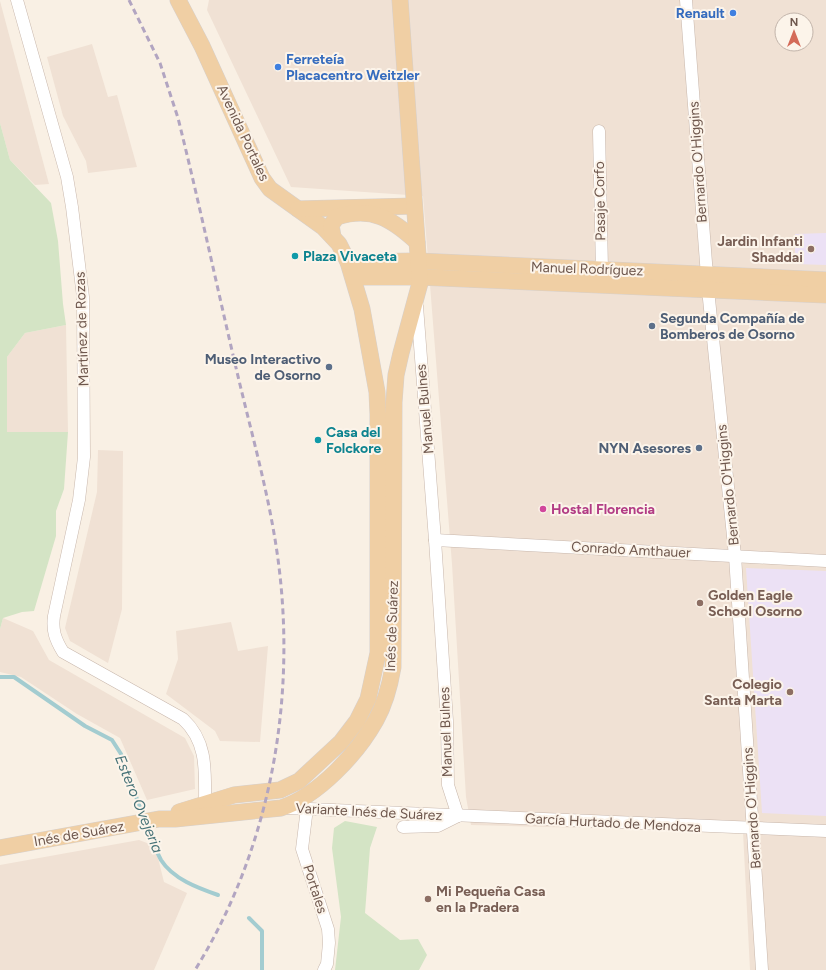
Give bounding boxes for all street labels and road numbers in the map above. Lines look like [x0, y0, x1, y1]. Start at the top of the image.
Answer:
street label: Avenida Portales [213, 82, 273, 184]
street label: Bernardo O'Higgins [685, 101, 711, 223]
street label: Pasaje Corfo [591, 161, 609, 241]
street label: Manuel Rodríguez [531, 259, 644, 279]
street label: Martínez de Rozas [72, 271, 92, 387]
street label: Manuel Bulnes [413, 363, 437, 455]
street label: Bernardo O'Higgins [713, 424, 743, 546]
street label: Conrado Amthauer [571, 538, 691, 562]
street label: Inés de Suárez [382, 580, 402, 672]
street label: Manuel Bulnes [436, 687, 456, 777]
street label: Bernardo O'Higgins [739, 747, 765, 869]
street label: Variante Inés de Suárez [295, 800, 443, 824]
street label: García Hurtado de Mendoza [525, 810, 701, 836]
street label: Inés de Suárez [33, 818, 126, 850]
street label: Portales [299, 862, 331, 916]

